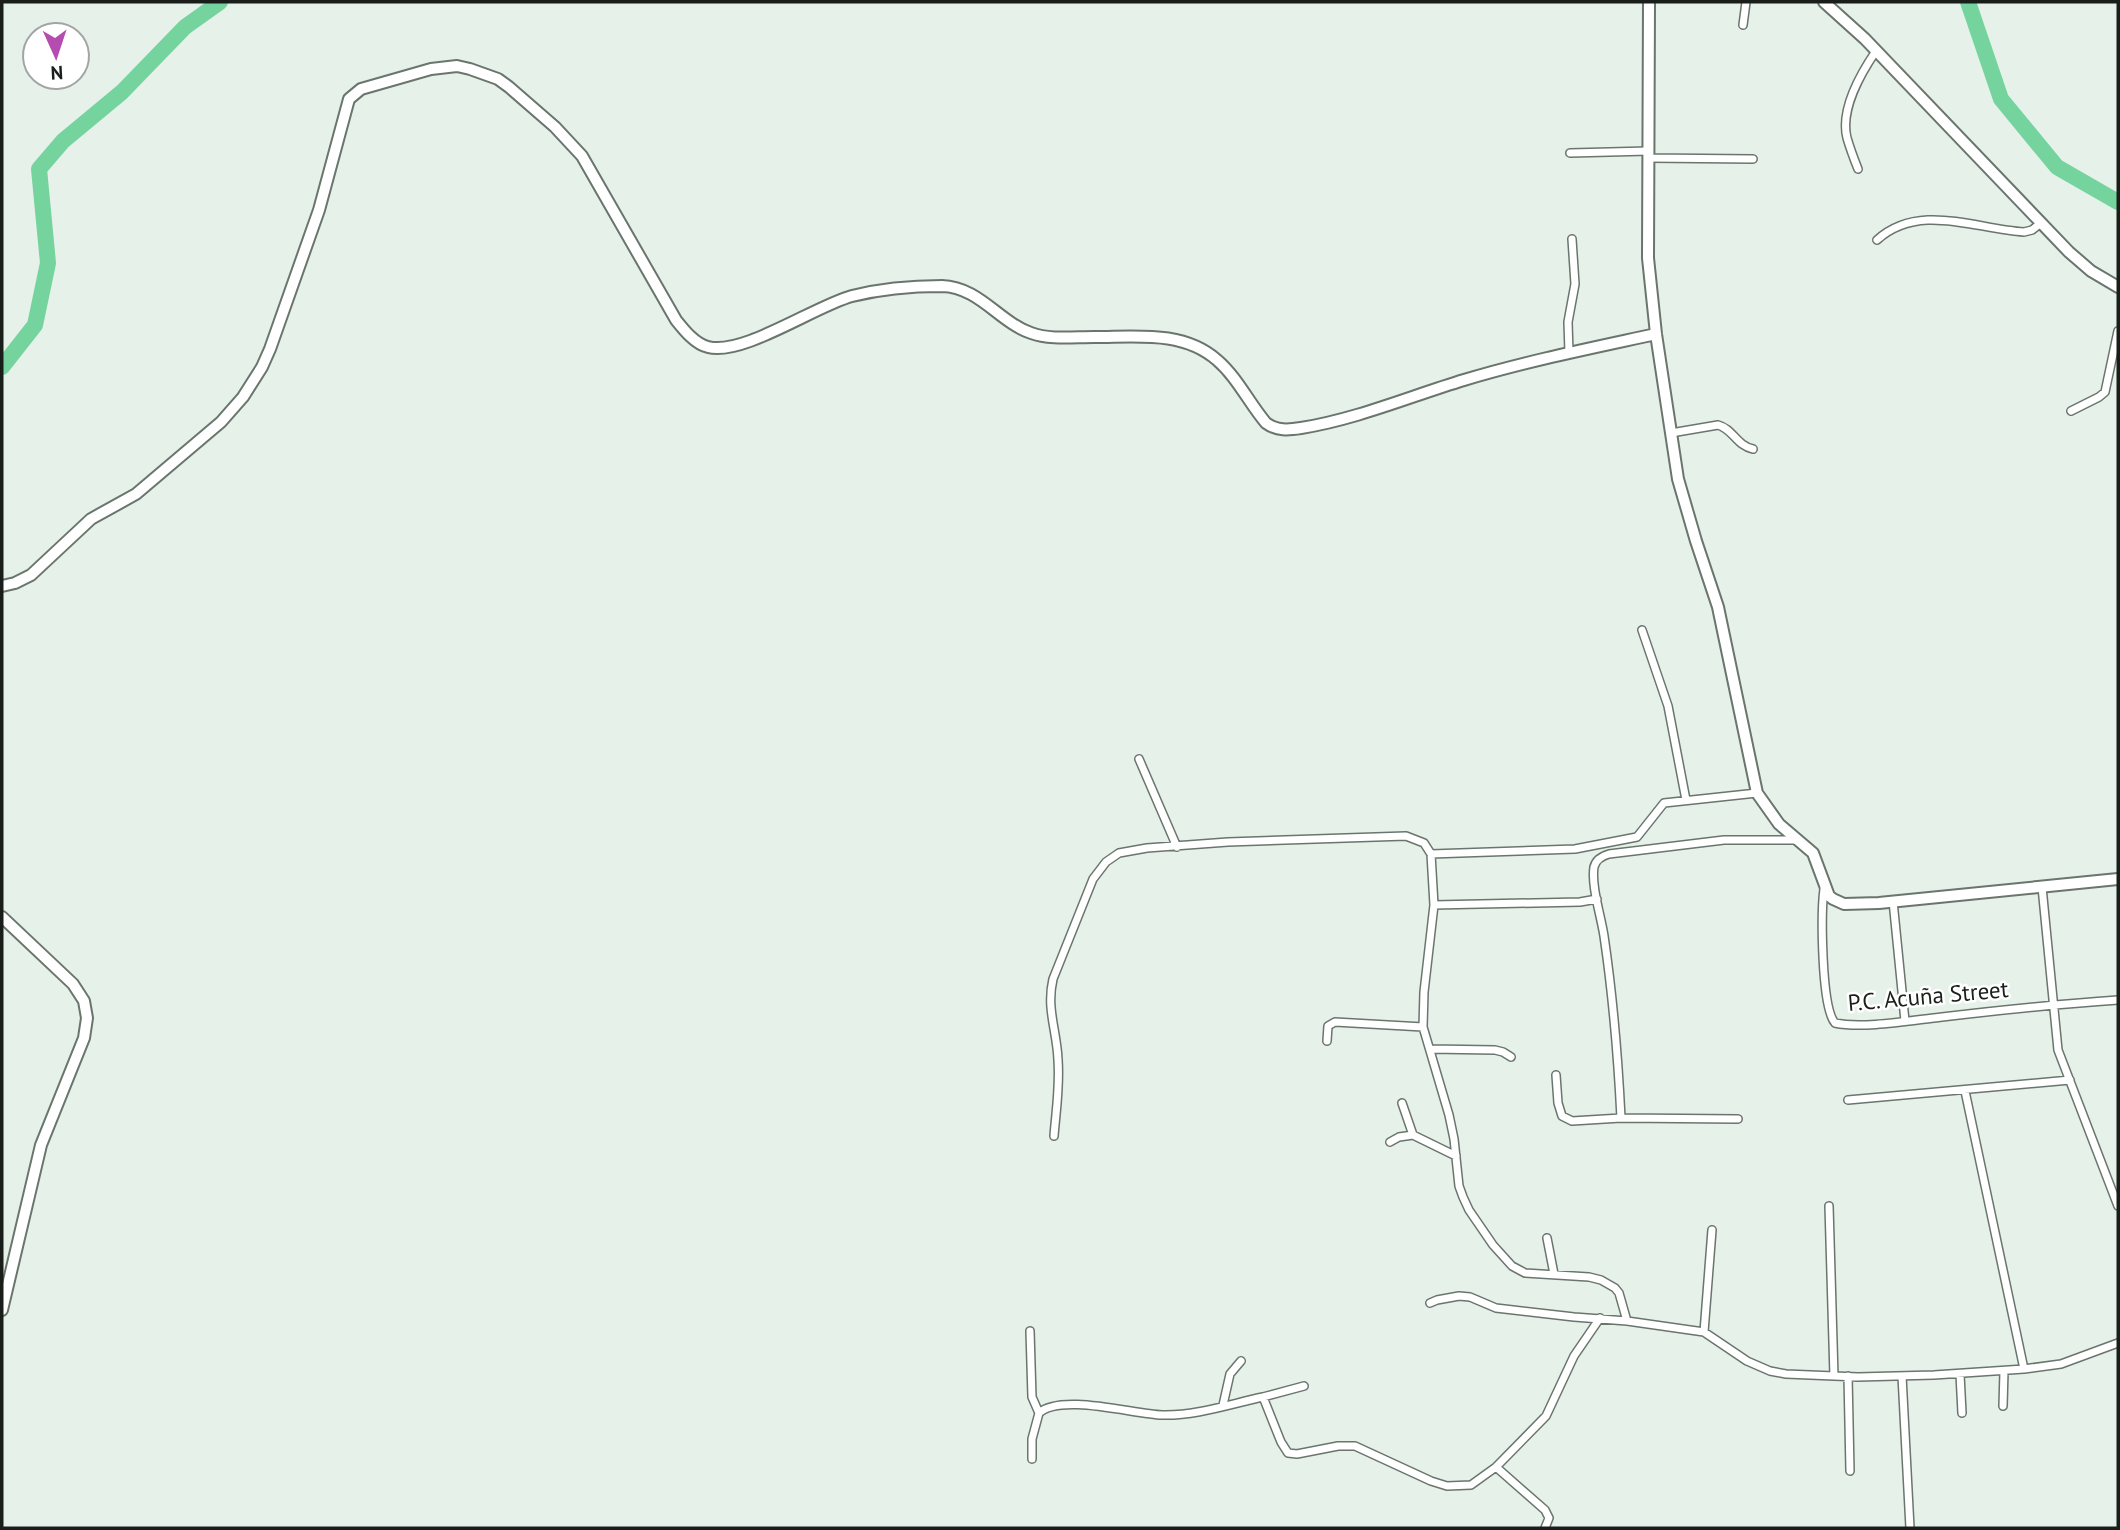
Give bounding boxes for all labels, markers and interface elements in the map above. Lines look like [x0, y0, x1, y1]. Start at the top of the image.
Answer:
north arrow [21, 21, 91, 91]
text: N [50, 61, 64, 85]
street label: P.C. Acuña Street [1846, 974, 2010, 1017]

